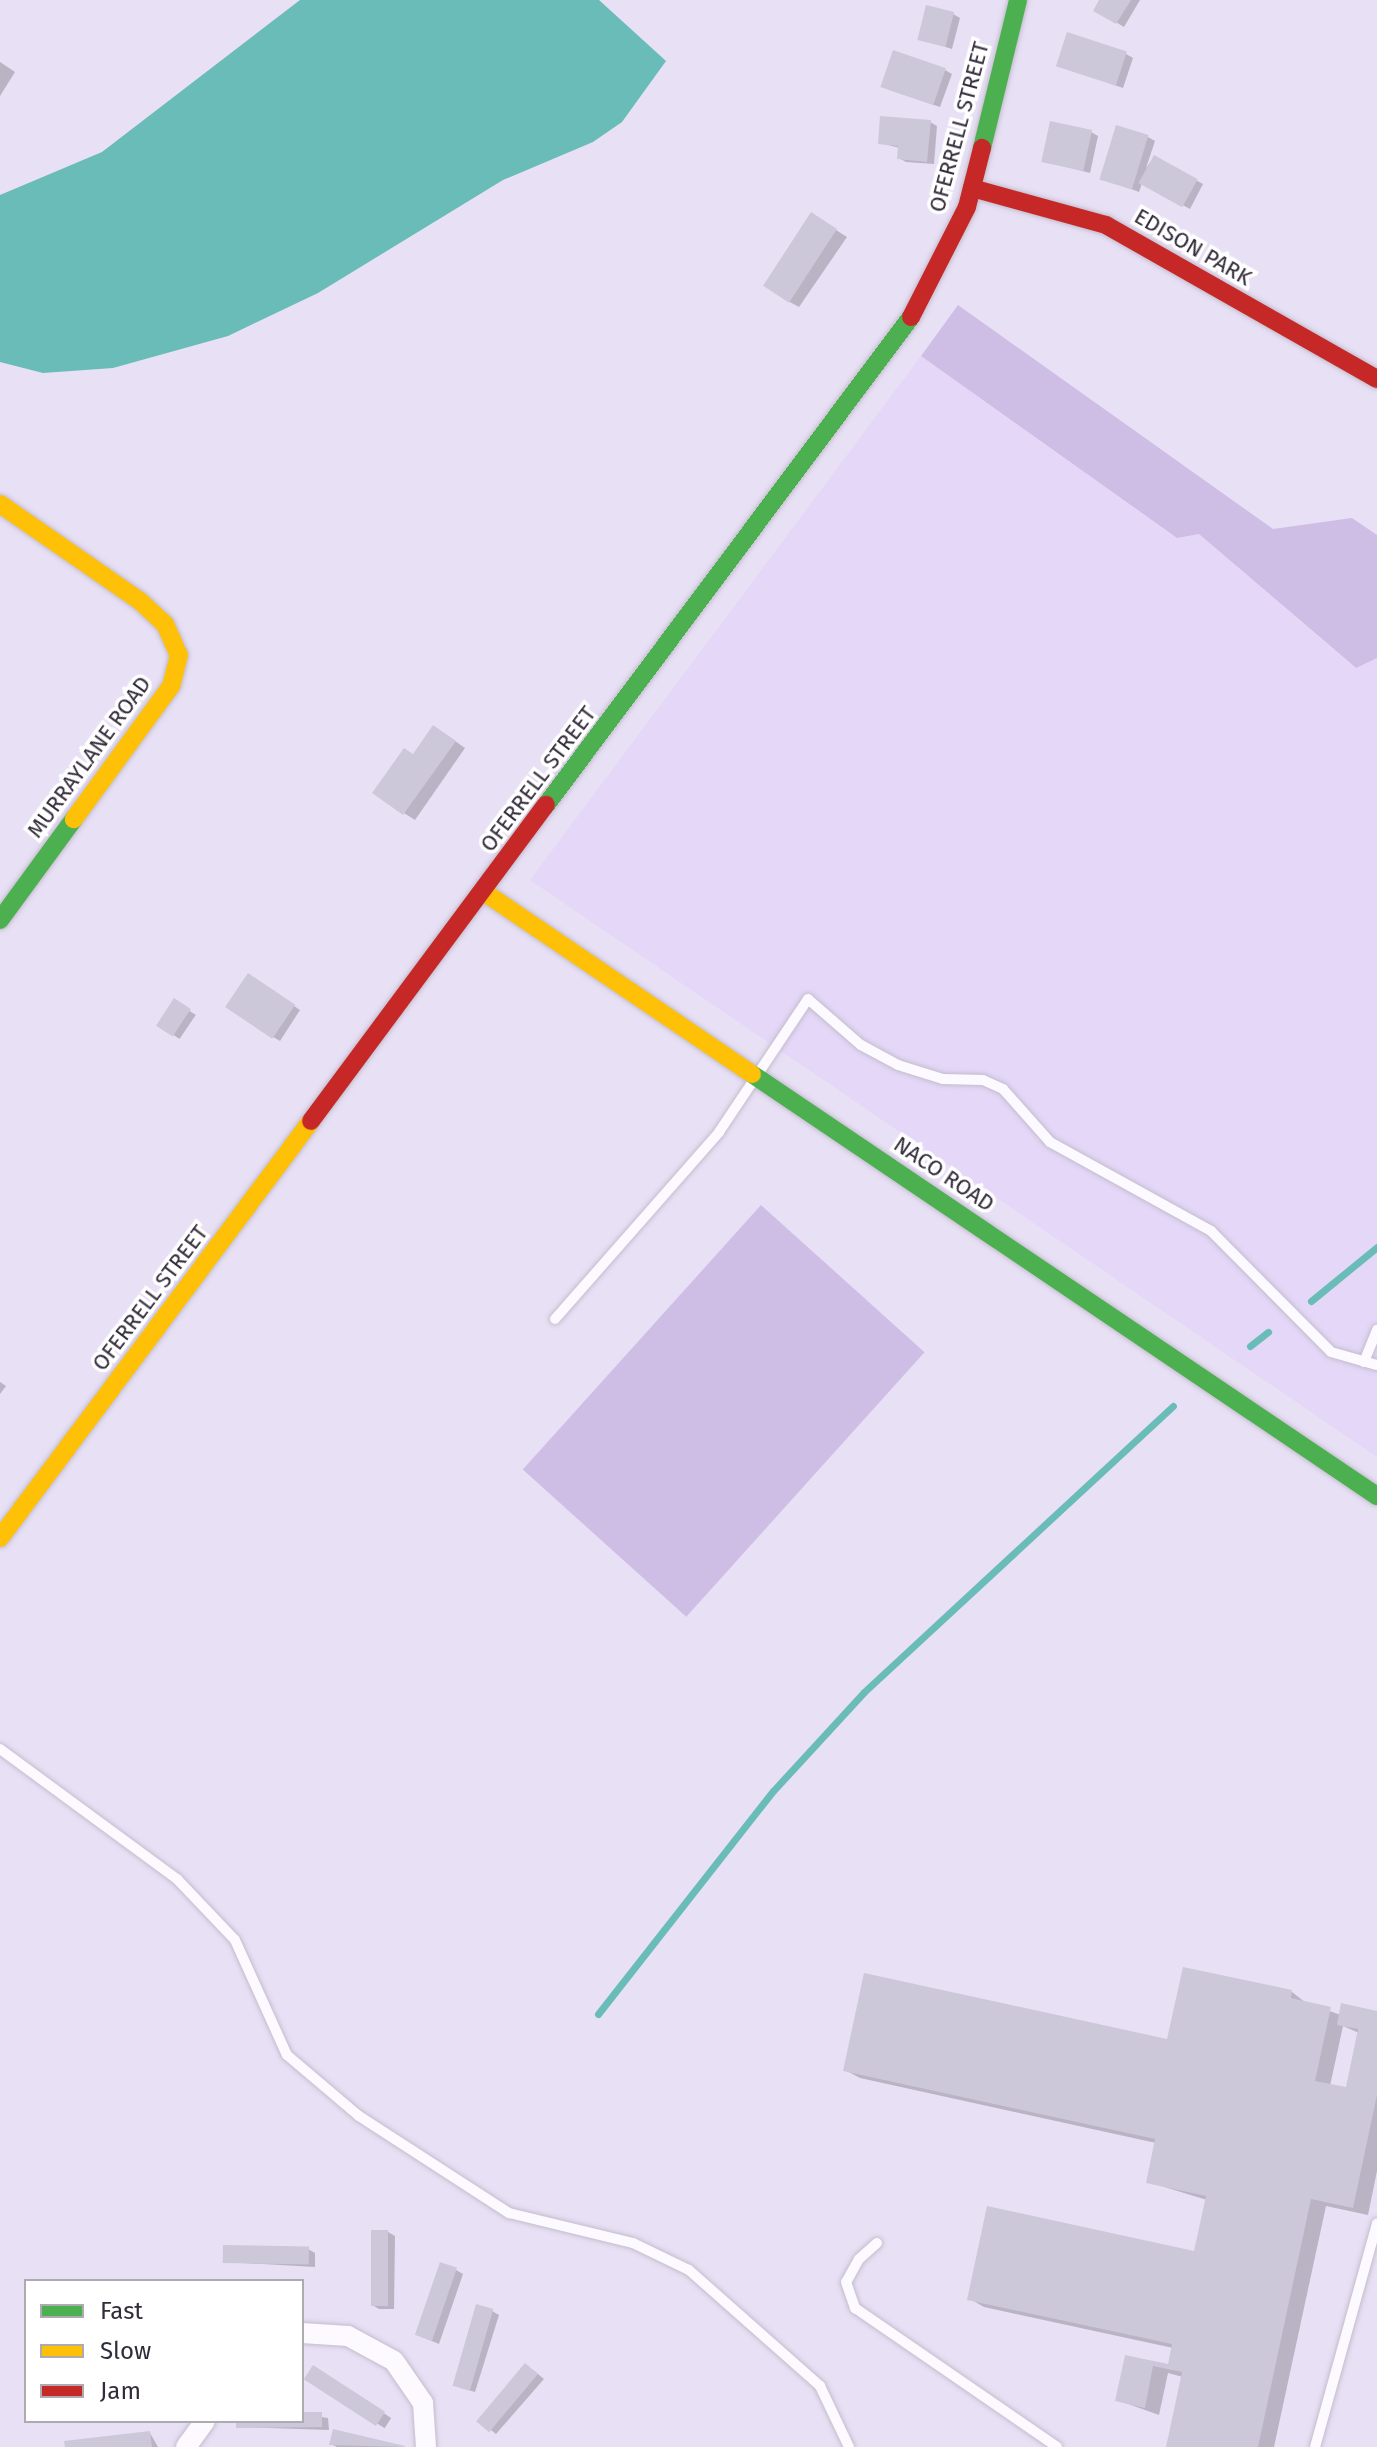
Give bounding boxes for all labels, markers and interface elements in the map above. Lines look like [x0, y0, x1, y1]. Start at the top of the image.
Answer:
street label: OFERRELL STREET [924, 39, 994, 215]
street label: EDISON PARK [1130, 203, 1256, 291]
street label: MURRAYLANE ROAD [22, 671, 156, 843]
street label: OFERRELL STREET [475, 701, 601, 857]
street label: NACO ROAD [889, 1131, 999, 1217]
street label: OFERRELL STREET [87, 1220, 213, 1376]
legend [24, 2279, 304, 2423]
text: Fast [100, 2297, 143, 2325]
text: Slow [100, 2337, 151, 2365]
text: Jam [100, 2377, 141, 2405]

